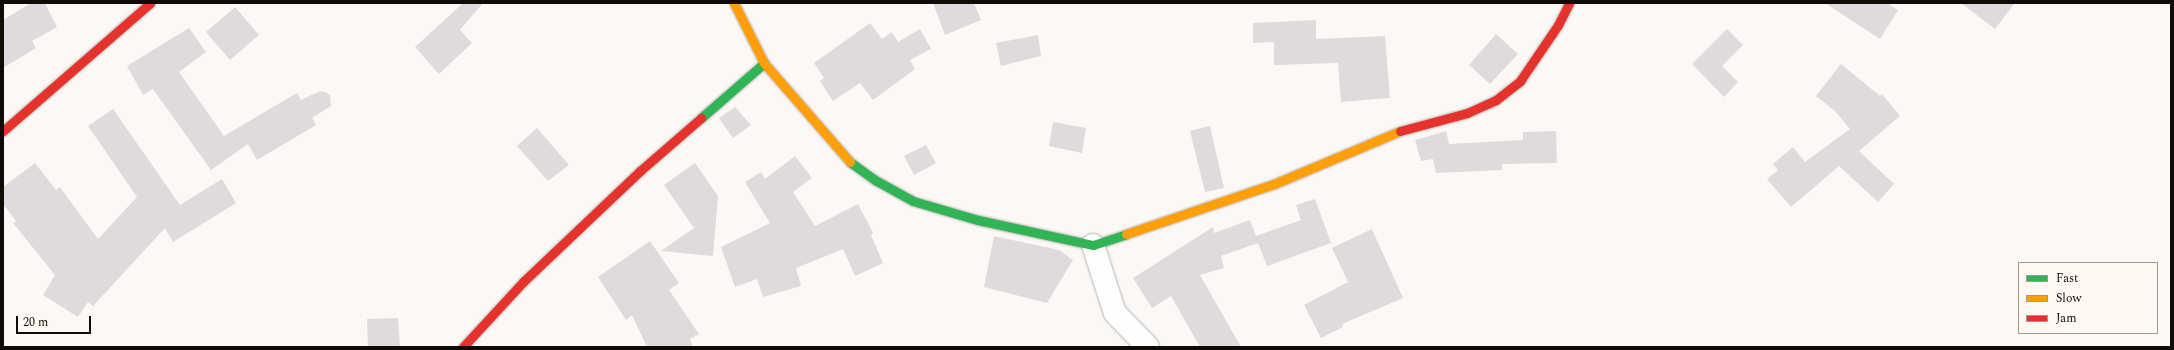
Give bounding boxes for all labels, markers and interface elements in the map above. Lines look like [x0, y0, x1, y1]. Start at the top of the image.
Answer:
legend [2018, 262, 2158, 334]
text: Fast [2056, 269, 2078, 288]
text: Slow [2056, 289, 2081, 308]
scale bar [18, 308, 93, 334]
text: Jam [2056, 309, 2077, 328]
text: 20 m [23, 313, 48, 332]

